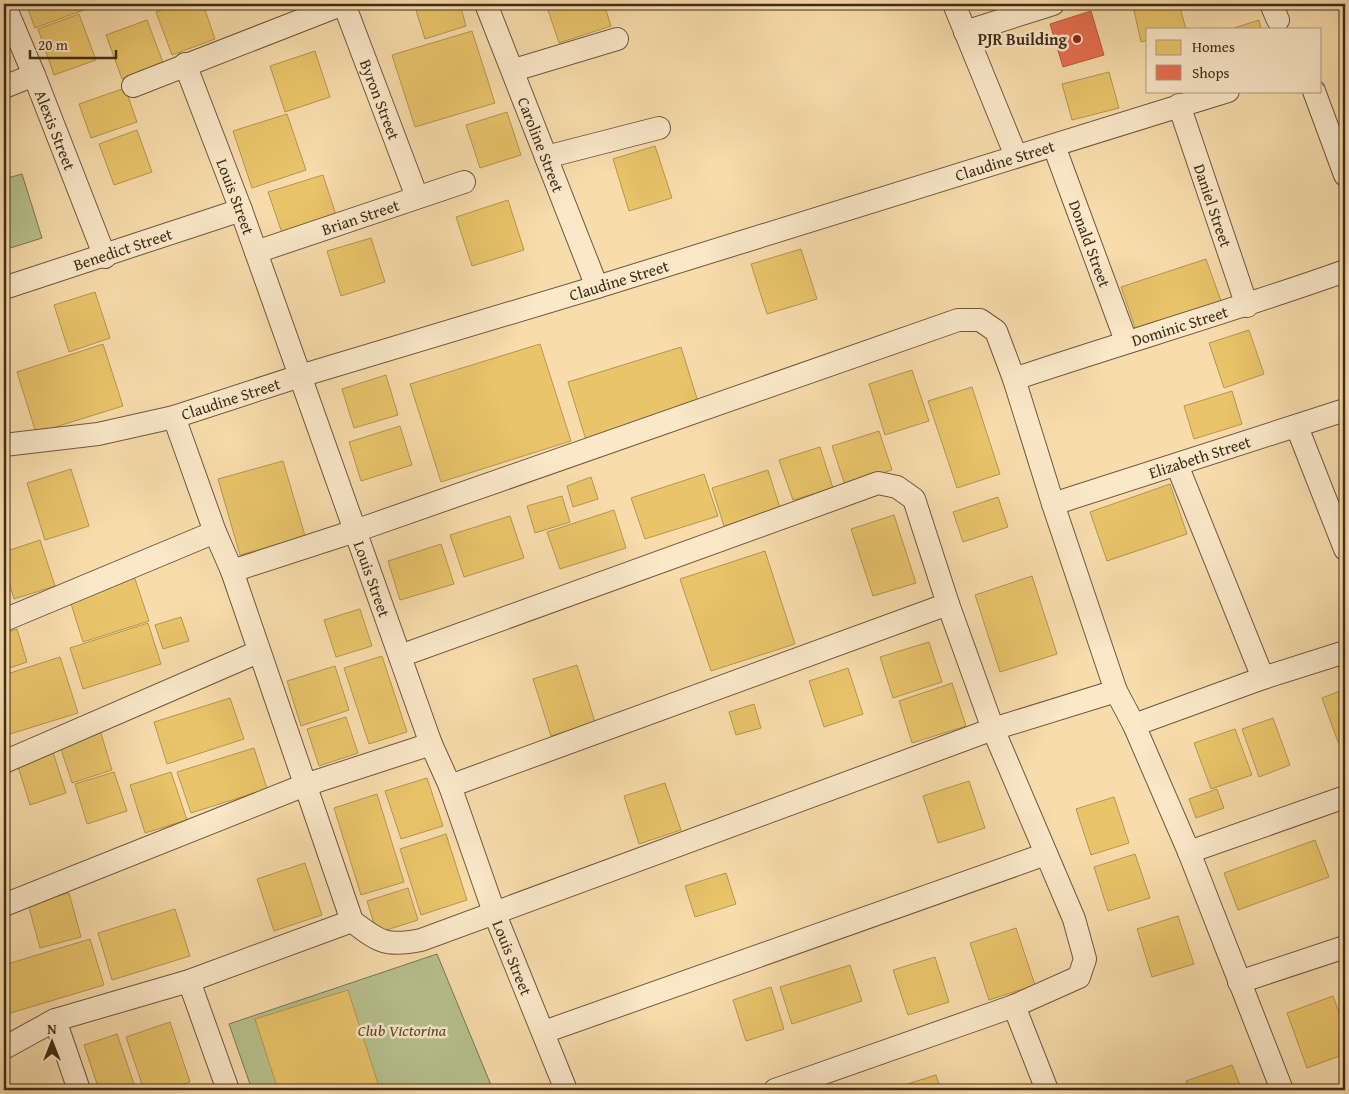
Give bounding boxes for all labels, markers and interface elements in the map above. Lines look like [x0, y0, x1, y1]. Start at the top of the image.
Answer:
place label: PJR Building [978, 27, 1068, 51]
scale bar [30, 28, 116, 60]
legend [1146, 28, 1322, 92]
marker: PJR Building [1071, 33, 1083, 45]
text: 20 m [38, 34, 69, 55]
text: Homes [1192, 36, 1235, 57]
street label: Byron Street [354, 56, 406, 144]
text: Shops [1192, 62, 1229, 83]
street label: Alexis Street [29, 86, 82, 174]
street label: Caroline Street [512, 93, 571, 196]
street label: Claudine Street [952, 134, 1058, 187]
street label: Louis Street [210, 155, 261, 238]
street label: Daniel Street [1188, 160, 1238, 251]
street label: Brian Street [318, 193, 403, 241]
street label: Donald Street [1063, 196, 1117, 291]
street label: Benedict Street [70, 221, 176, 276]
street label: Claudine Street [566, 253, 672, 307]
street label: Dominic Street [1128, 299, 1231, 352]
street label: Claudine Street [178, 371, 284, 426]
street label: Elizabeth Street [1145, 429, 1254, 484]
street label: Louis Street [348, 537, 397, 621]
street label: Louis Street [486, 916, 539, 999]
north arrow [28, 1016, 78, 1066]
park label: Club Victorina [358, 1018, 447, 1042]
text: N [47, 1019, 57, 1039]

